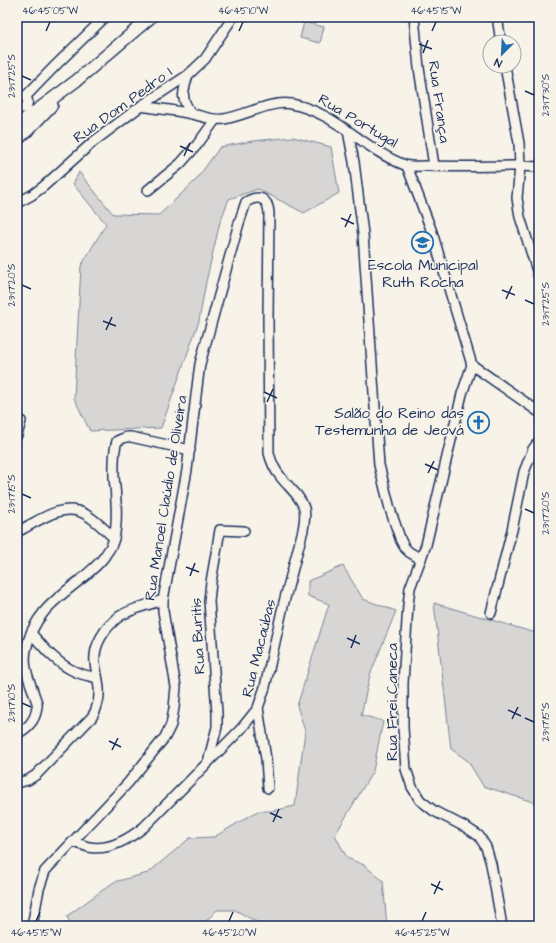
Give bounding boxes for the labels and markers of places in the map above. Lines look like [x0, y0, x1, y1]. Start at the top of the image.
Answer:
school or university icon: Escola Municipal Ruth Rocha [410, 229, 436, 255]
place label: Escola Municipal Ruth Rocha [368, 255, 478, 293]
place label: Salão do Reino das Testemunha de Jeová [315, 403, 464, 441]
church icon: Salão do Reino das Testemunha de Jeová [466, 409, 492, 435]

